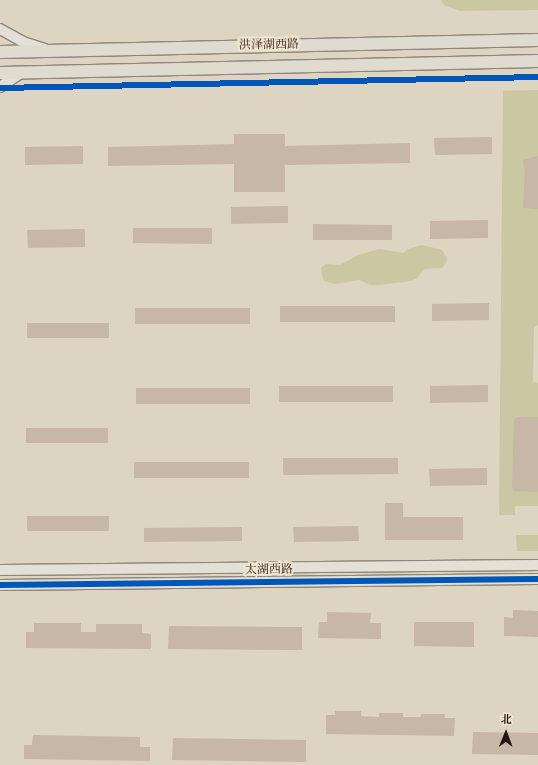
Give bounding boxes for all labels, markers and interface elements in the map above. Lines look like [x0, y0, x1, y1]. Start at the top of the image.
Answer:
street label: 洪泽湖西路 [239, 38, 299, 54]
street label: 太湖西路 [245, 563, 293, 579]
north arrow [486, 713, 526, 753]
text: 北 [501, 715, 512, 726]

